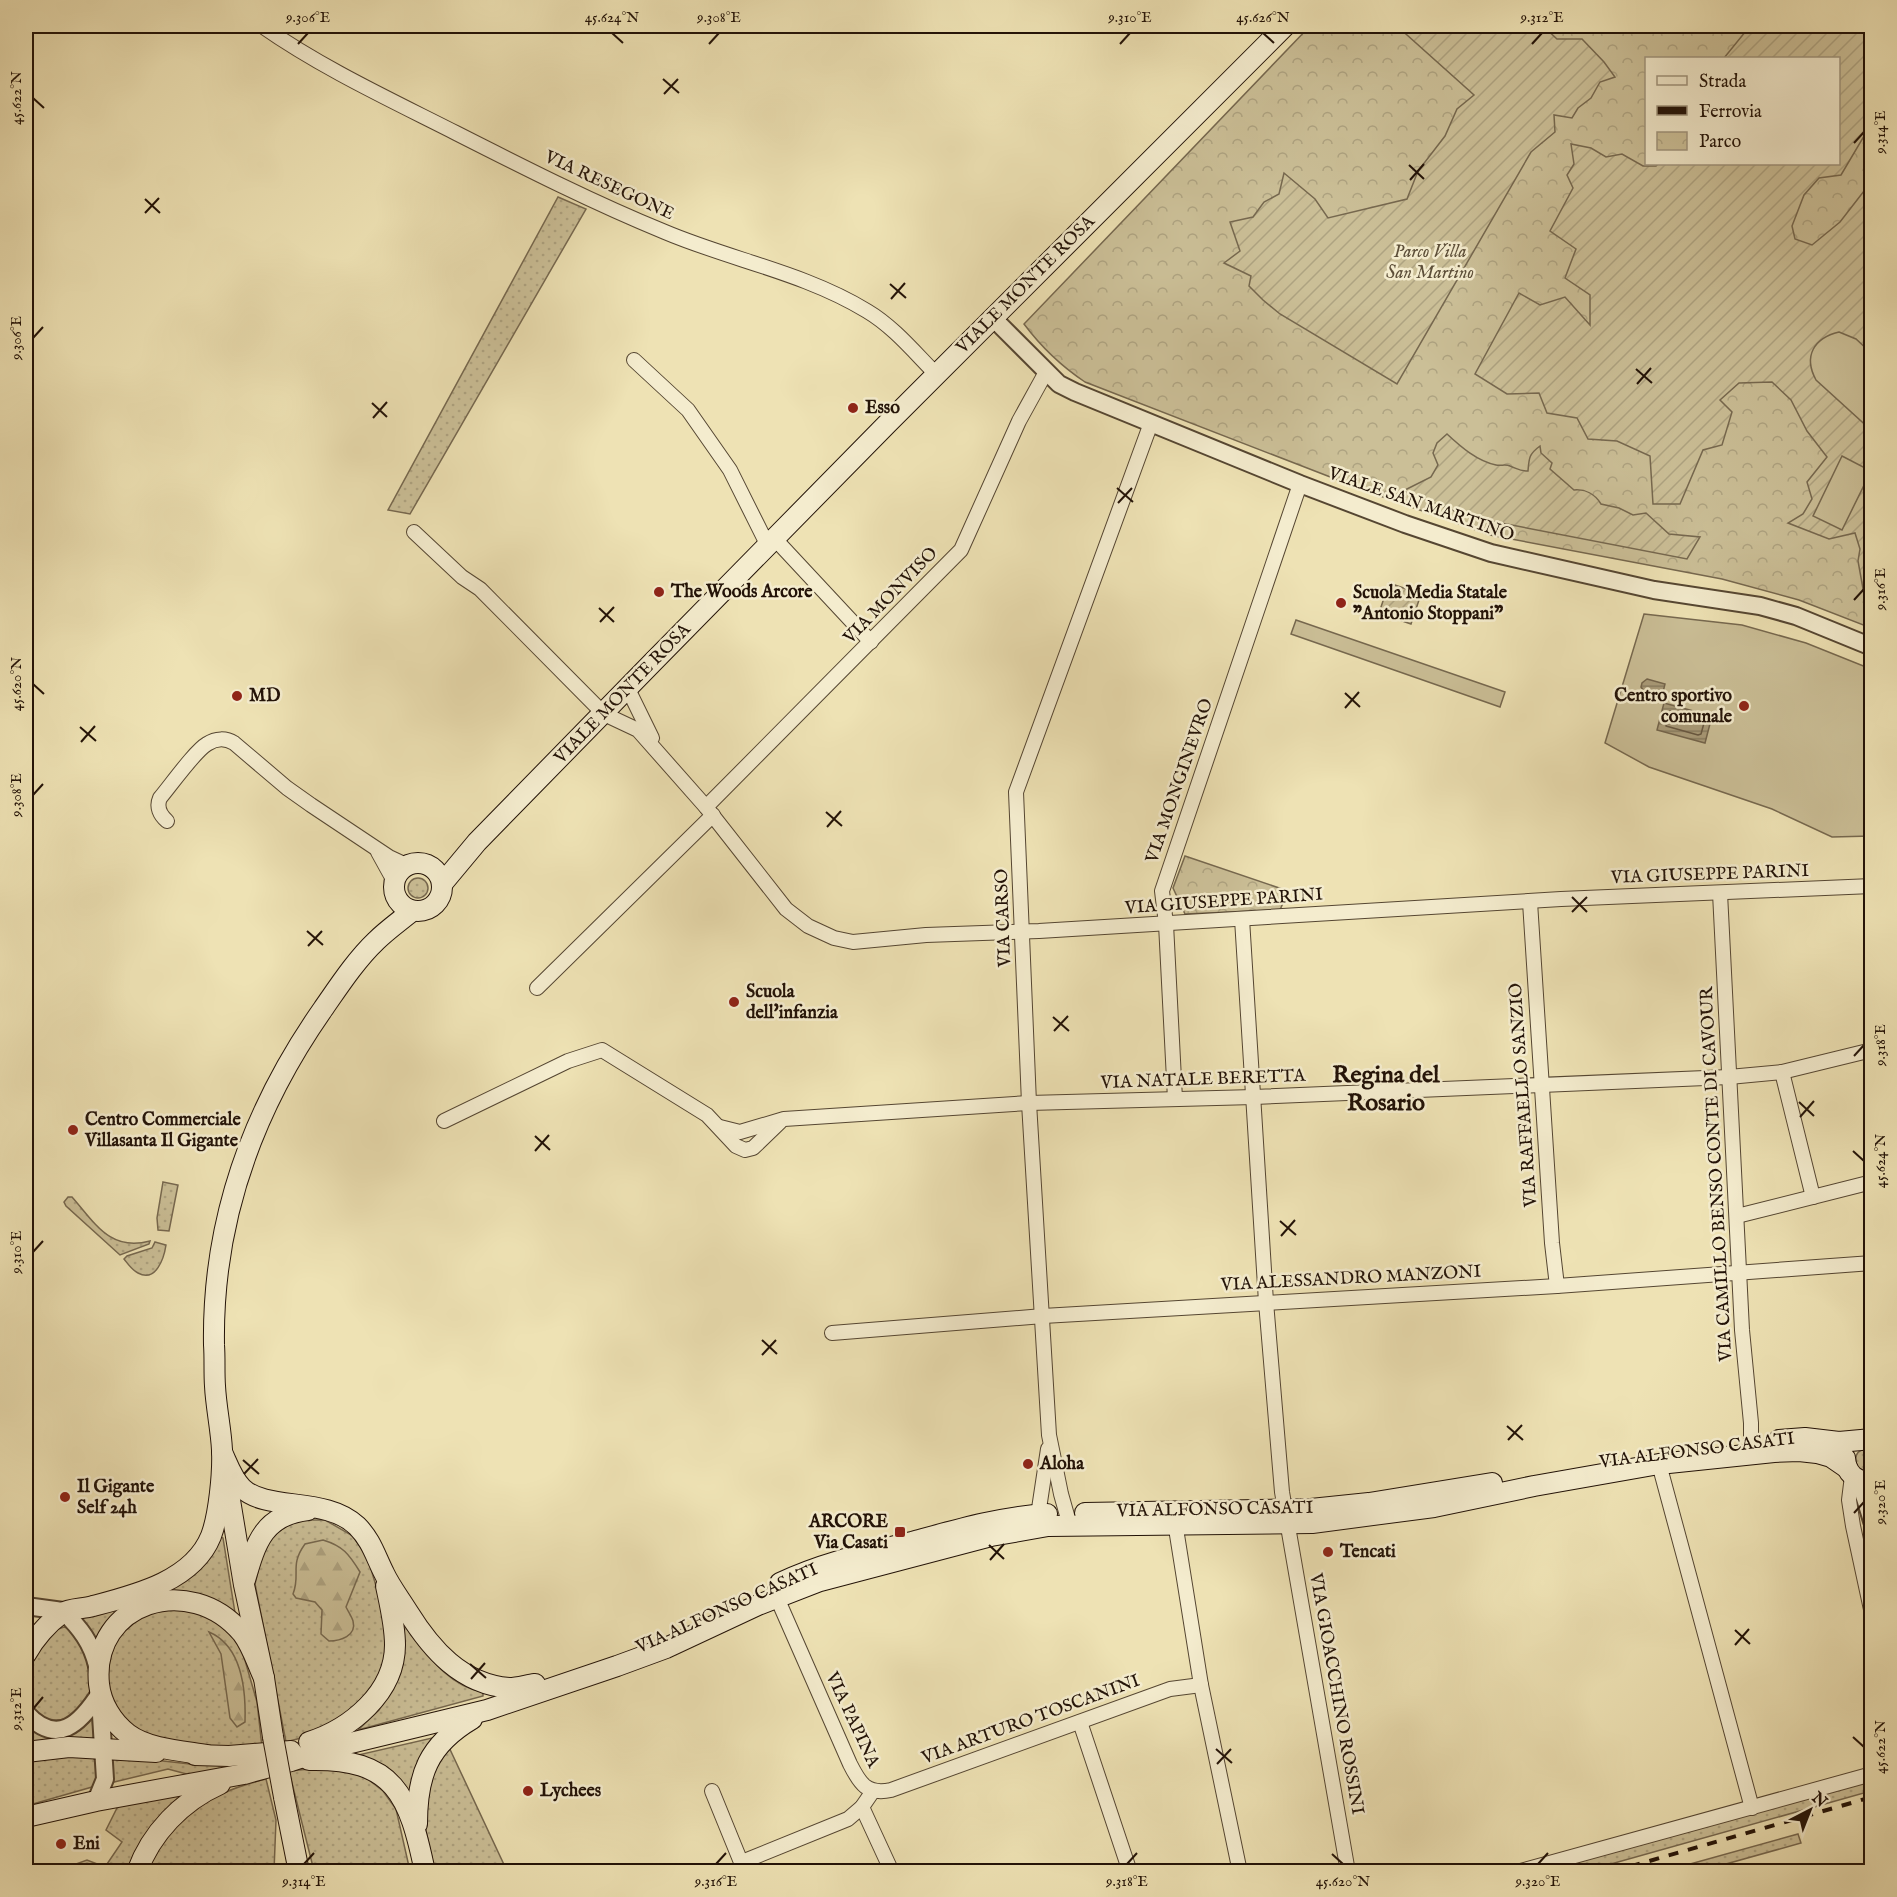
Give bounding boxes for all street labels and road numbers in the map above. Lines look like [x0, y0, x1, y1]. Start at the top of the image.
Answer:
street label: VIA RESEGONE [540, 145, 677, 226]
street label: VIALE MONTE ROSA [951, 210, 1101, 360]
street label: VIALE SAN MARTINO [1324, 462, 1517, 548]
street label: VIA MONVISO [838, 543, 943, 650]
street label: VIALE MONTE ROSA [549, 618, 697, 770]
street label: VIA MONGINEVRO [1141, 696, 1219, 867]
street label: VIA GIUSEPPE PARINI [1609, 860, 1810, 890]
street label: VIA CARSO [991, 868, 1017, 969]
street label: VIA GIUSEPPE PARINI [1123, 884, 1324, 920]
street label: VIA RAFFAELLO SANZIO [1505, 982, 1543, 1209]
street label: VIA CAMILLO BENSO CONTE DI CAVOUR [1696, 985, 1738, 1363]
street label: VIA NATALE BERETTA [1099, 1065, 1307, 1095]
street label: VIA ALESSANDRO MANZONI [1219, 1261, 1482, 1297]
street label: VIA ALFONSO CASATI [1597, 1428, 1796, 1475]
street label: VIA ALFONSO CASATI [1115, 1497, 1314, 1523]
street label: VIA ALFONSO CASATI [632, 1558, 822, 1660]
street label: VIA GIOACCHINO ROSSINI [1303, 1570, 1369, 1817]
street label: VIA PAPINA [819, 1667, 885, 1772]
street label: VIA ARTURO TOSCANINI [918, 1670, 1143, 1771]

